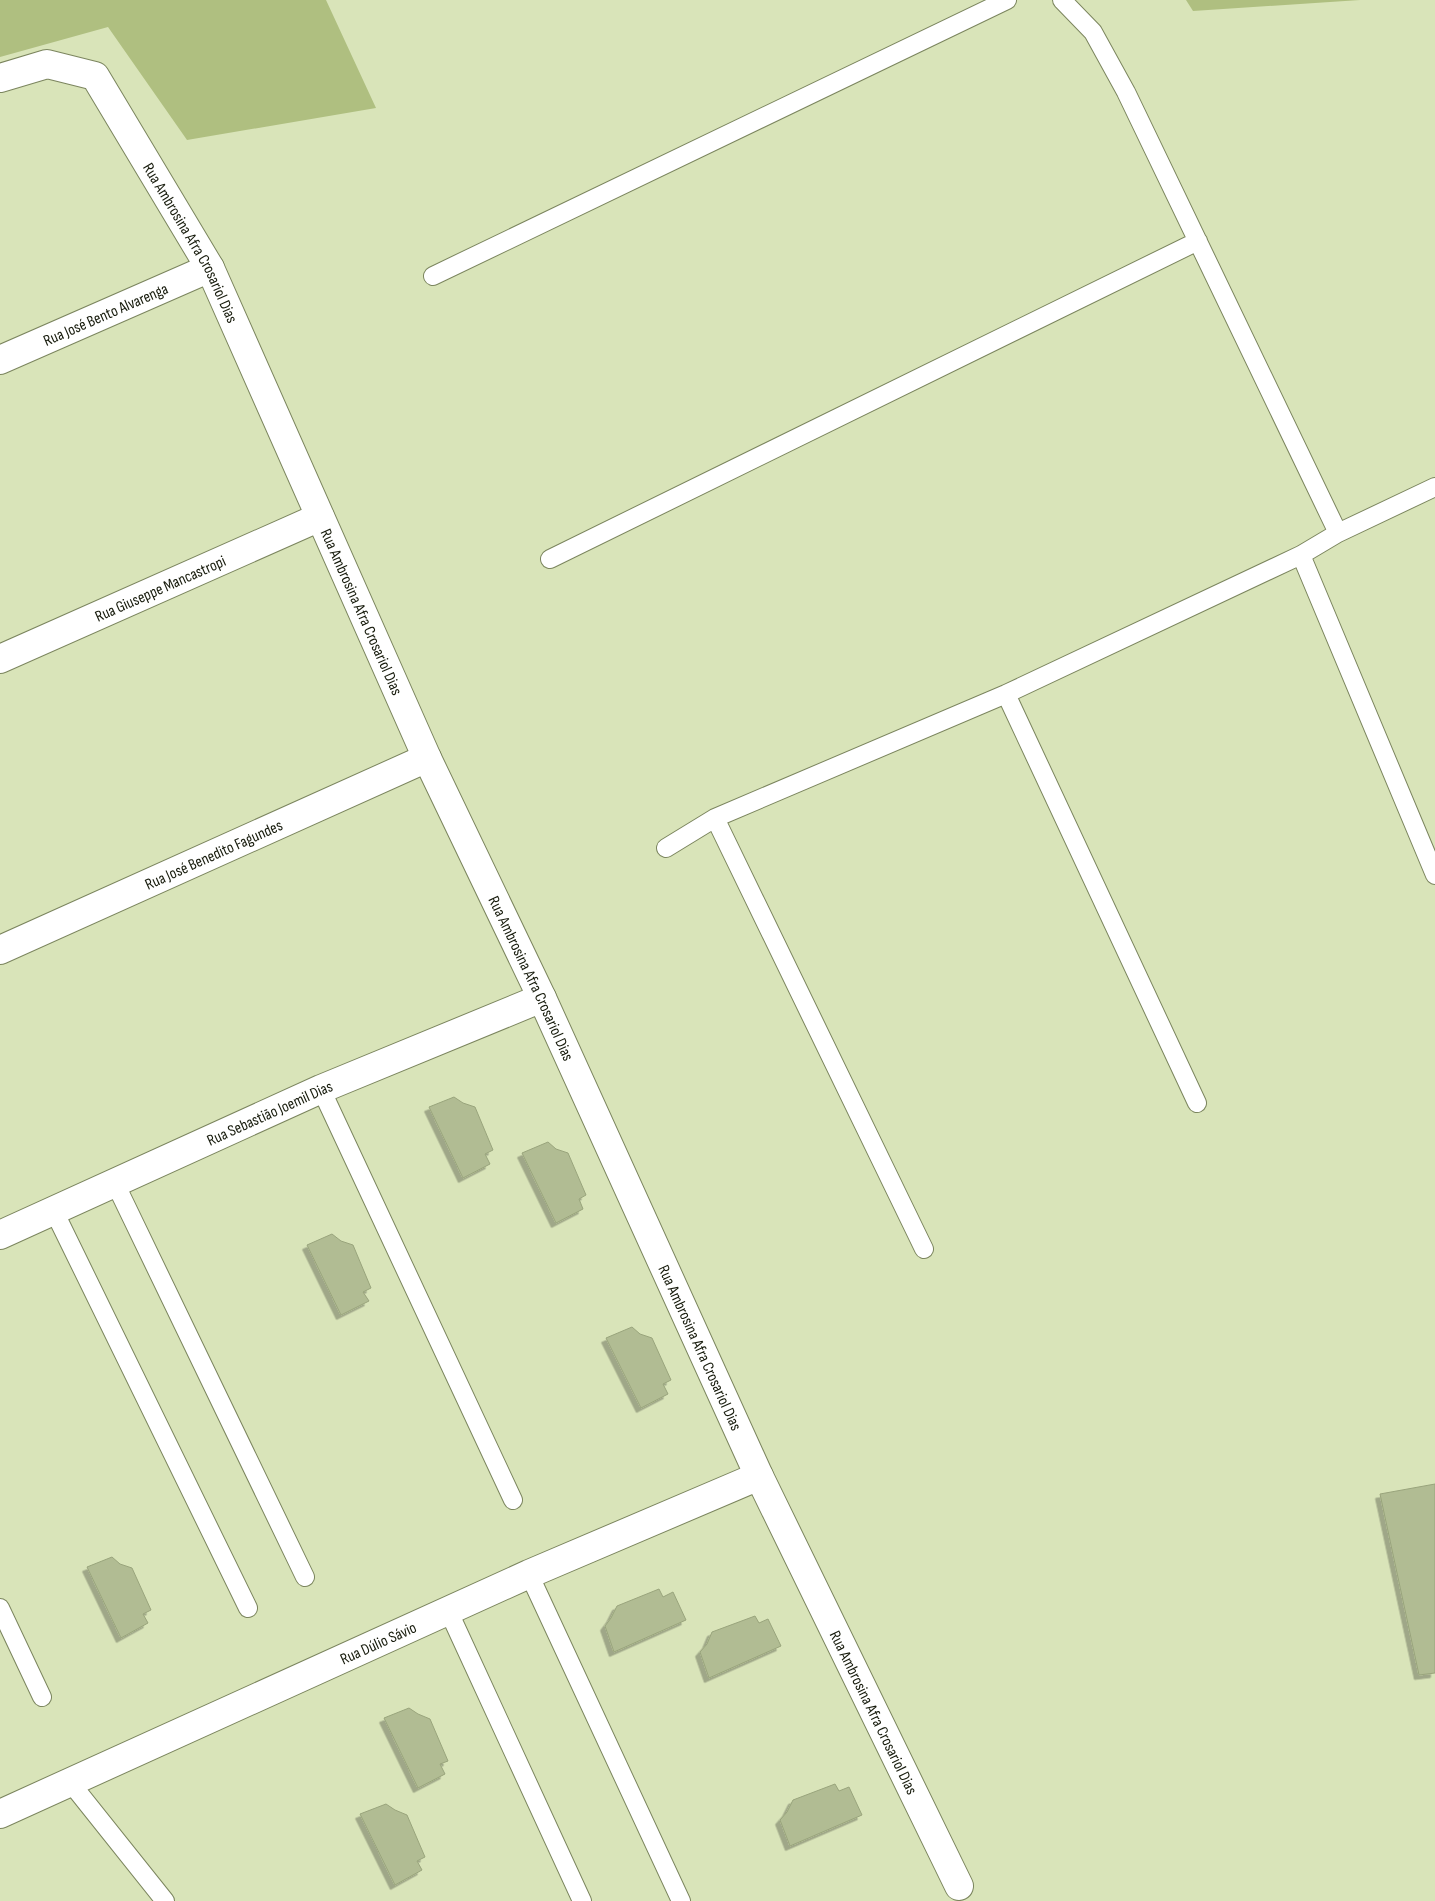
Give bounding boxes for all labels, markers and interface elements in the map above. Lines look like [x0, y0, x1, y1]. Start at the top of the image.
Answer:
street label: Rua Ambrosina Afra Crosariol Dias [138, 160, 241, 326]
street label: Rua José Bento Alvarenga [41, 280, 171, 351]
street label: Rua Ambrosina Afra Crosariol Dias [316, 526, 406, 698]
street label: Rua Giuseppe Mancastropi [92, 552, 229, 627]
street label: Rua José Benedito Fagundes [142, 816, 286, 895]
street label: Rua Ambrosina Afra Crosariol Dias [484, 893, 577, 1064]
street label: Rua Sebastião Joemil Dias [204, 1077, 336, 1151]
street label: Rua Ambrosina Afra Crosariol Dias [653, 1262, 745, 1434]
street label: Rua Dúlio Sávio [337, 1618, 420, 1669]
street label: Rua Ambrosina Afra Crosariol Dias [825, 1628, 921, 1798]

